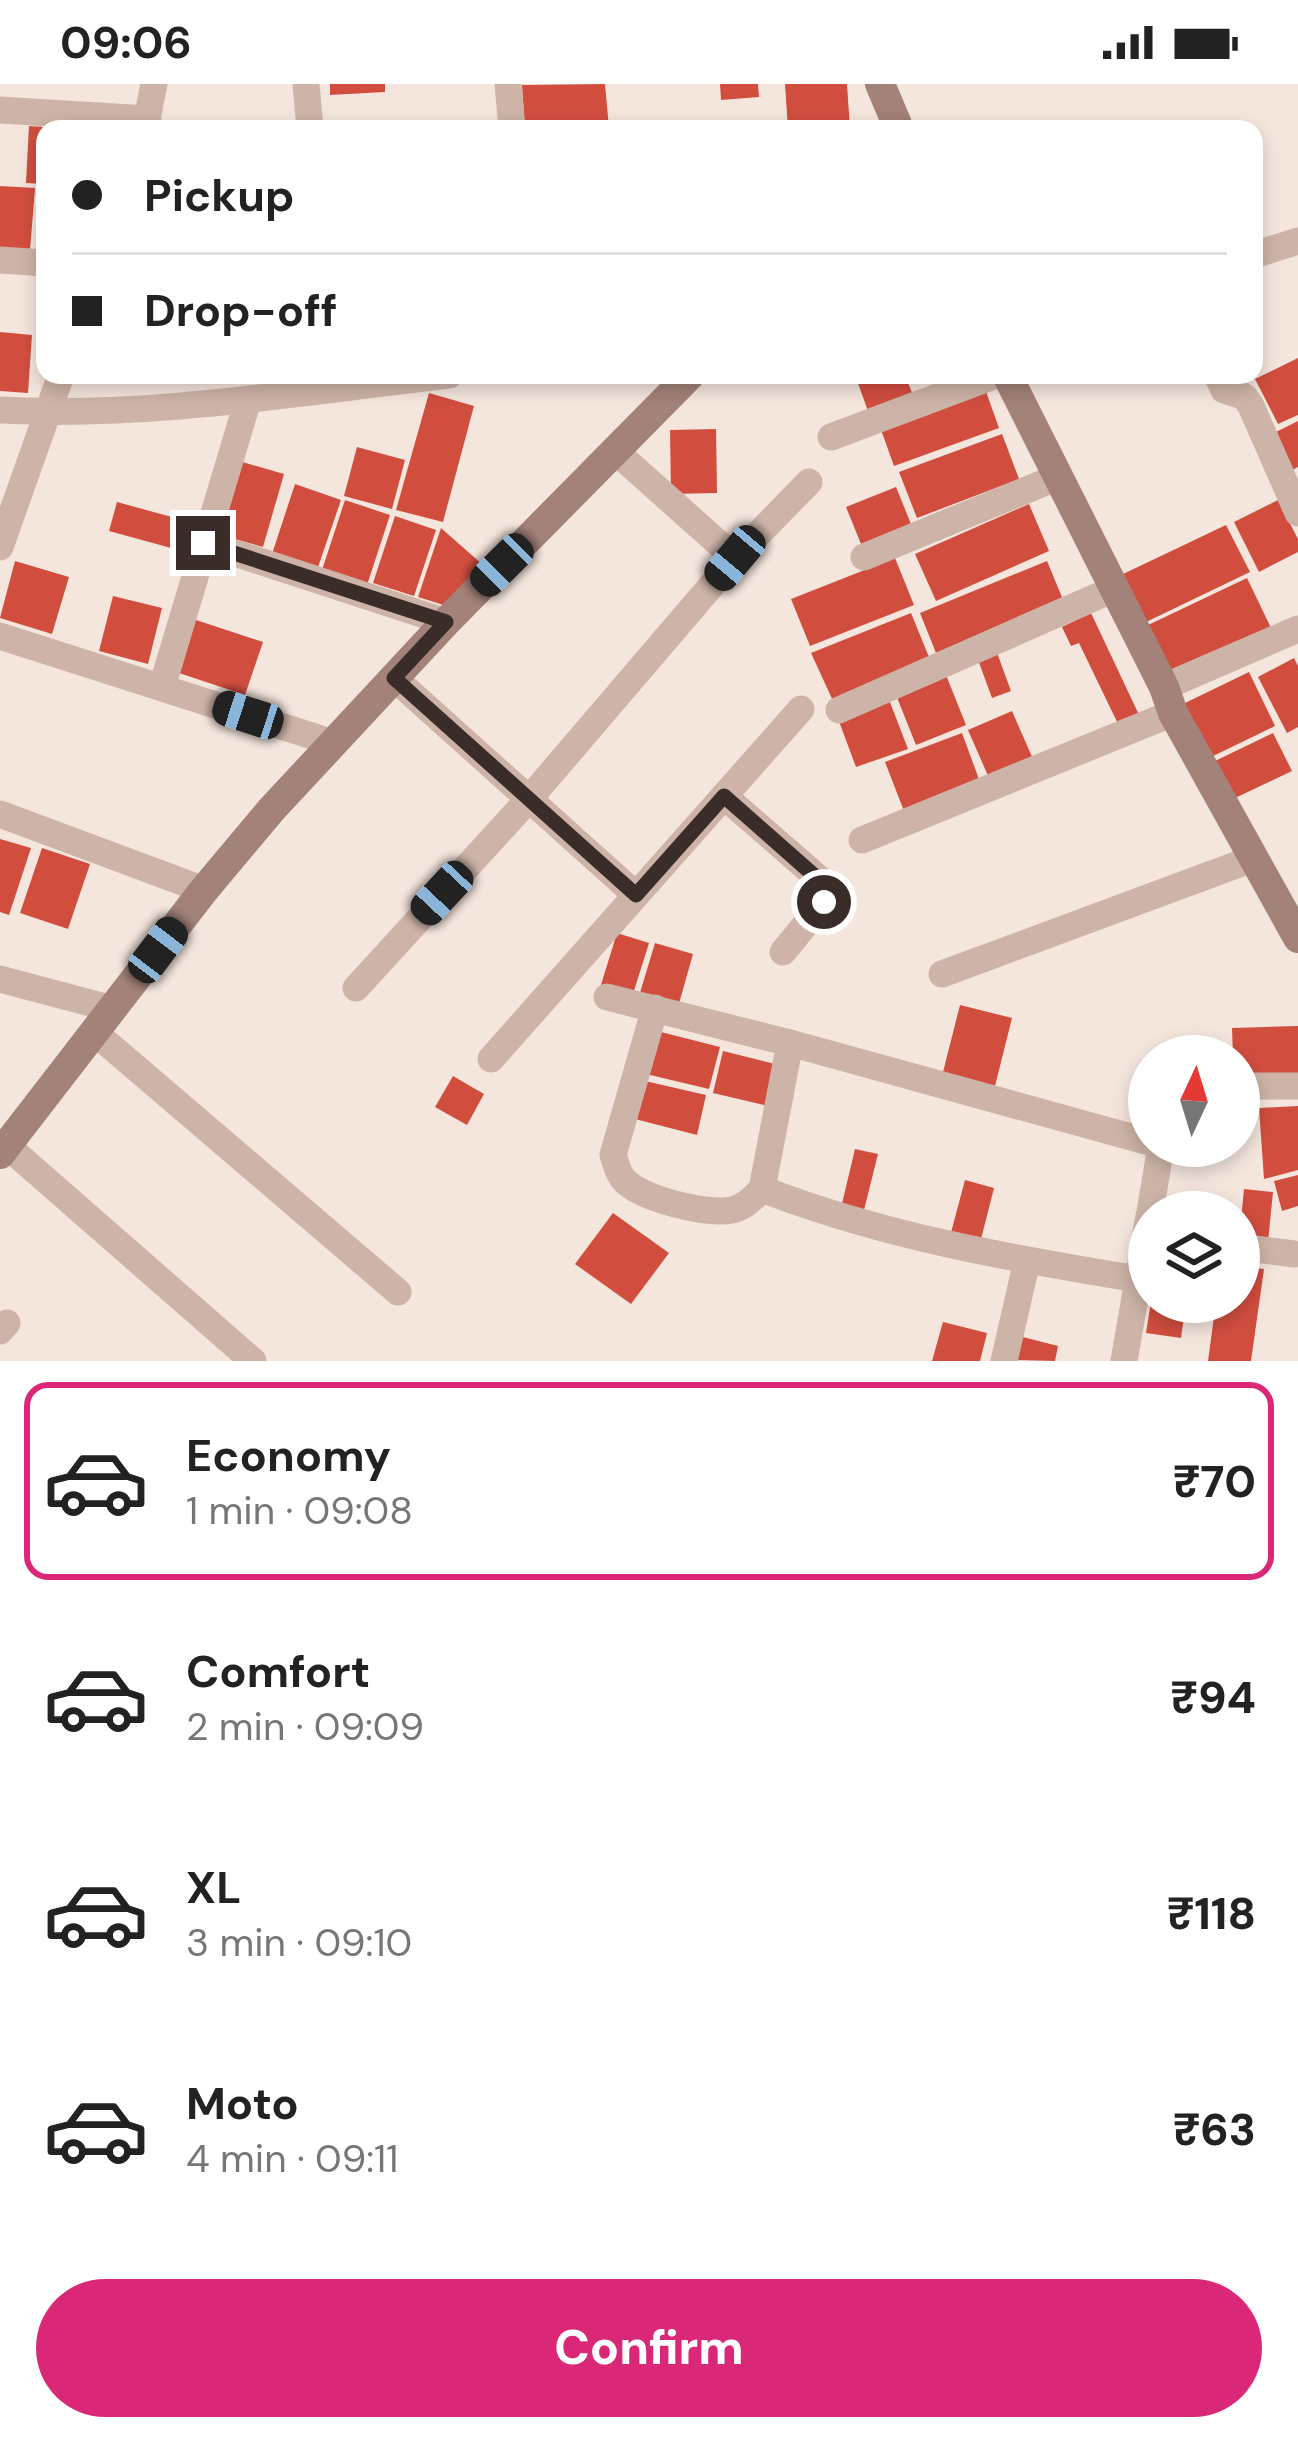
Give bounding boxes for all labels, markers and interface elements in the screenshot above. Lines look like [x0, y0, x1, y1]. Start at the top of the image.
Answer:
text: 09:06 [60, 13, 192, 72]
text: Pickup [144, 166, 294, 225]
text: Drop-off [144, 281, 338, 340]
route end [176, 516, 230, 570]
car [698, 519, 772, 597]
car [464, 527, 540, 603]
car [208, 687, 288, 743]
car [404, 854, 480, 932]
route start [797, 875, 851, 929]
car [122, 910, 194, 990]
north arrow [1128, 1035, 1260, 1167]
map controls [1128, 1035, 1260, 1323]
button: layers [1128, 1191, 1260, 1323]
text: Economy [186, 1426, 391, 1485]
icon: car [42, 1427, 150, 1535]
text: ₹70 [1173, 1452, 1256, 1511]
text: 1 min · 09:08 [186, 1485, 413, 1536]
text: Comfort [186, 1642, 370, 1701]
icon: car [42, 1643, 150, 1751]
text: ₹94 [1170, 1668, 1256, 1727]
text: 2 min · 09:09 [186, 1701, 424, 1752]
text: XL [186, 1858, 241, 1917]
icon: car [42, 1859, 150, 1967]
text: ₹118 [1167, 1884, 1256, 1943]
text: 3 min · 09:10 [186, 1917, 412, 1968]
text: Moto [186, 2074, 299, 2133]
icon: car [42, 2075, 150, 2183]
text: ₹63 [1173, 2100, 1256, 2159]
text: 4 min · 09:11 [186, 2133, 398, 2184]
button: Confirm [36, 2279, 1262, 2417]

